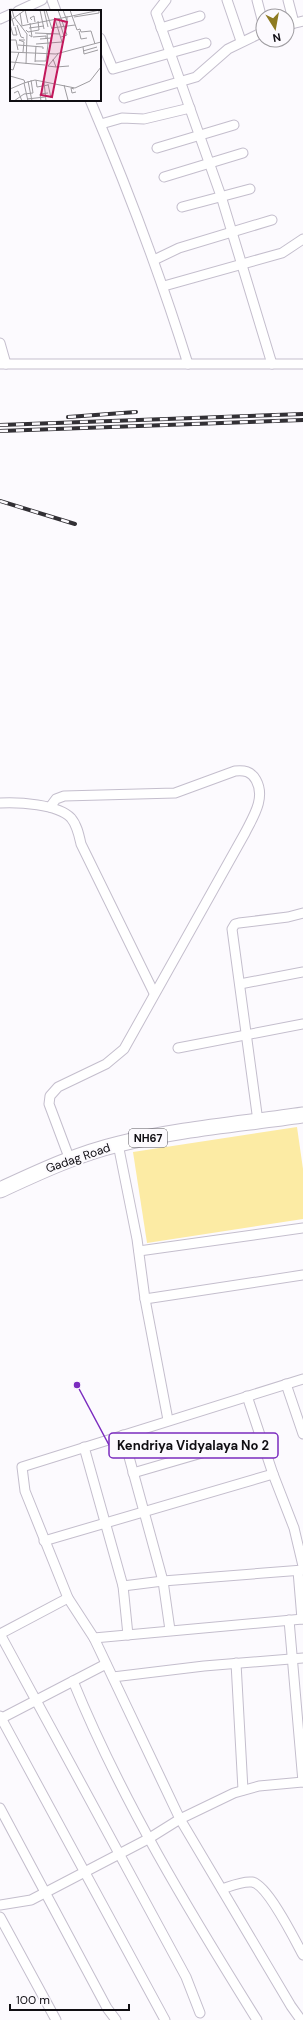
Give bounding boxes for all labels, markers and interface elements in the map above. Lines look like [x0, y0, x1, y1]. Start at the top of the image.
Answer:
north arrow [255, 8, 295, 48]
inset map [10, 10, 101, 101]
text: N [272, 30, 282, 45]
road number: NH67 [129, 1129, 167, 1147]
street label: Gadag Road [43, 1139, 113, 1177]
callout: Kendriya Vidyalaya No 2 [109, 1433, 278, 1458]
text: Kendriya Vidyalaya No 2 [117, 1437, 269, 1454]
scale bar [10, 1986, 129, 2012]
text: 100 m [16, 1992, 50, 2008]

